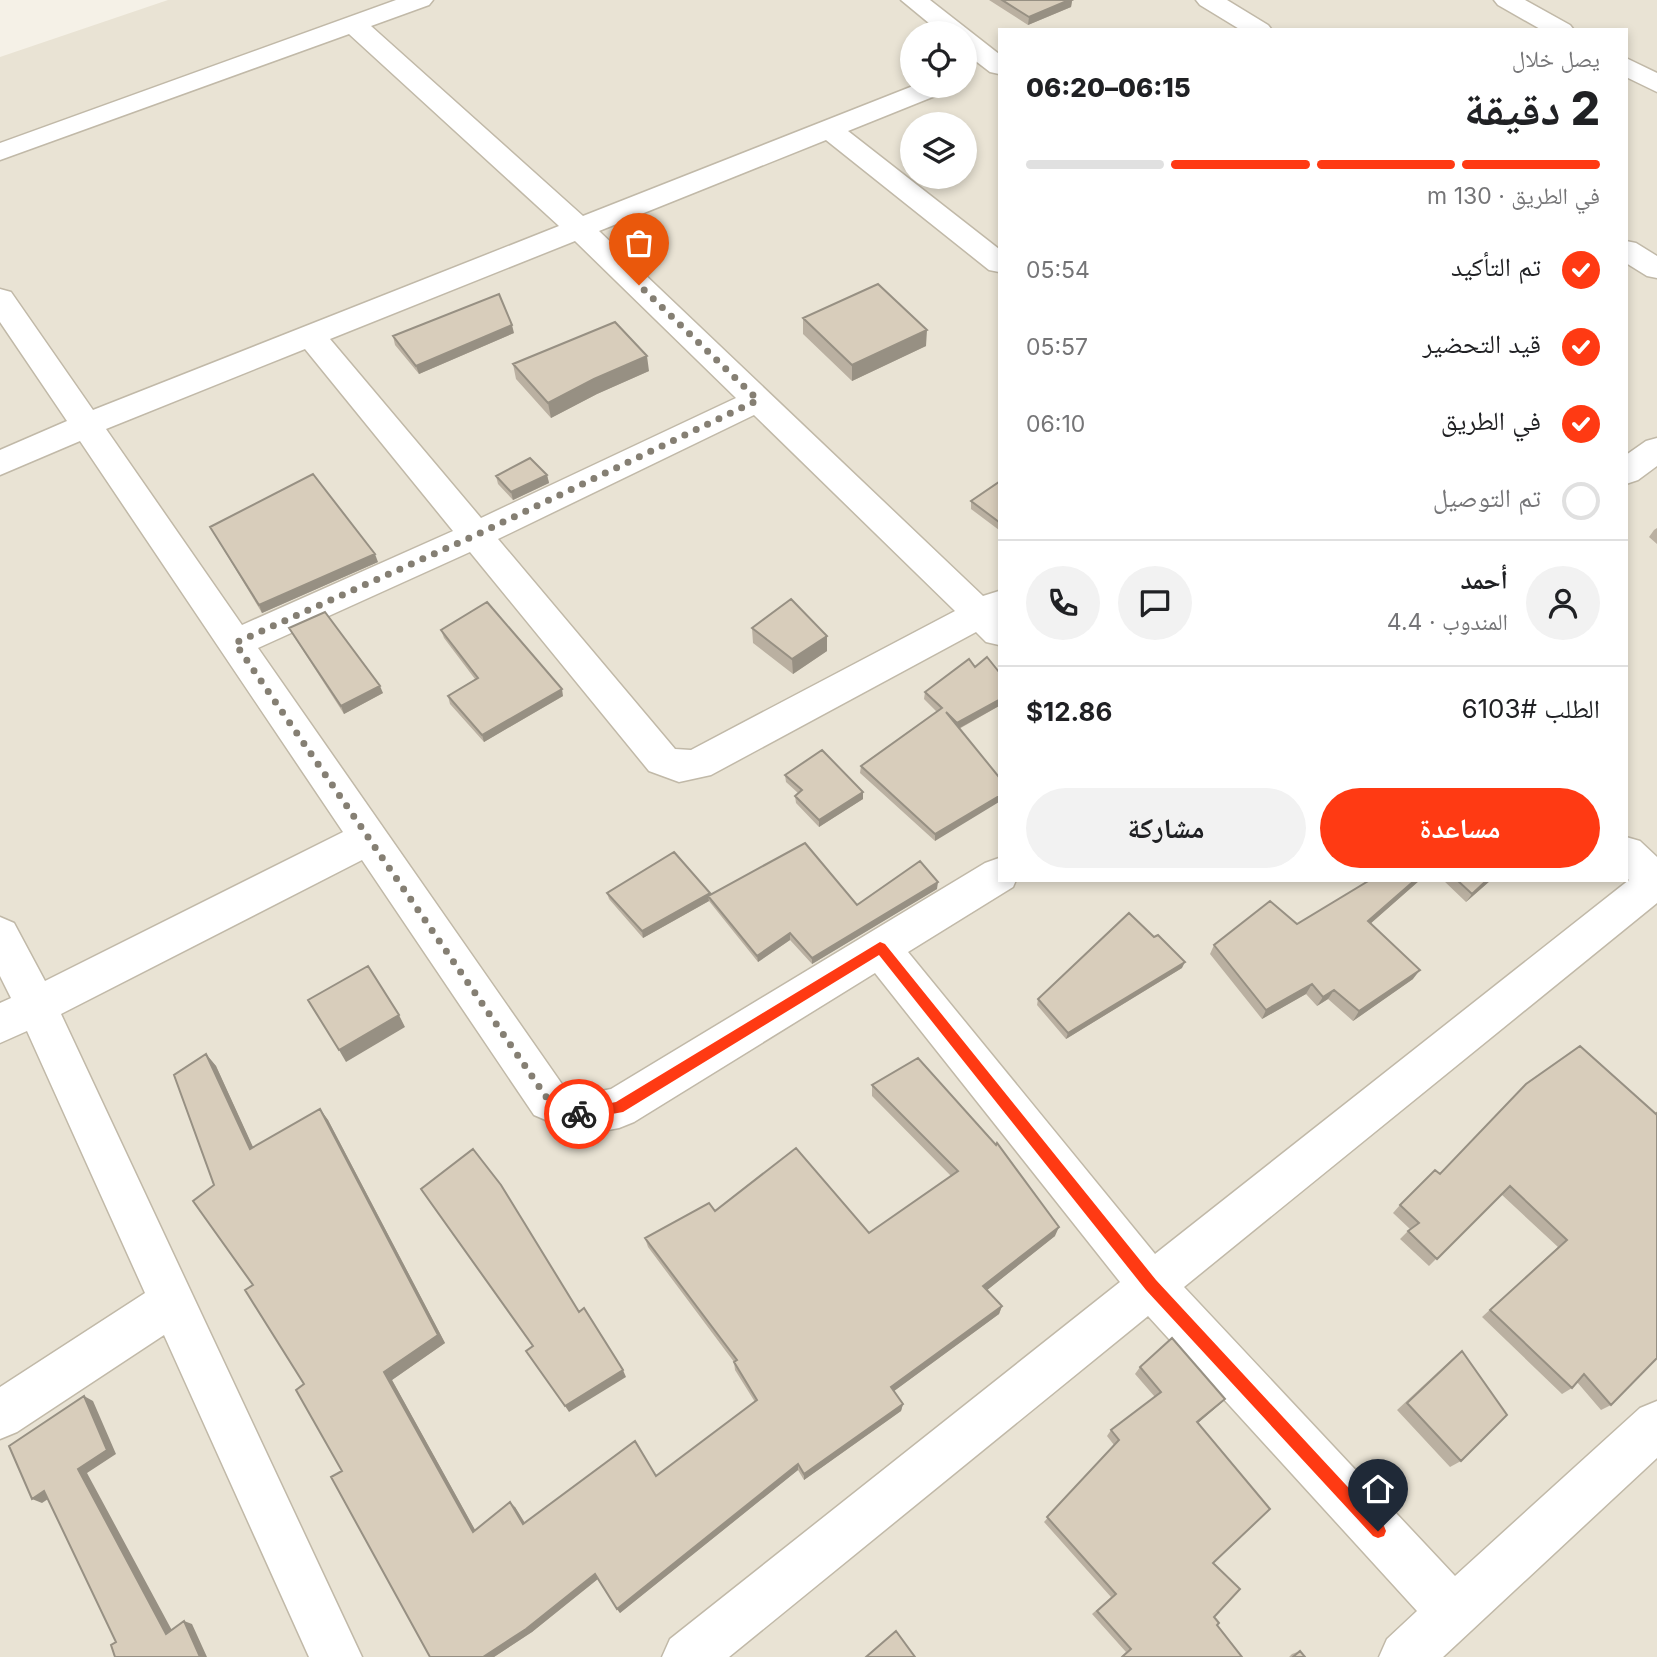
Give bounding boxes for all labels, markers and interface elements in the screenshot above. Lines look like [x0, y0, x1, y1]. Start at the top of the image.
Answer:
map controls [900, 21, 977, 189]
button: locate [900, 21, 977, 98]
text: يصل خلال [1512, 45, 1600, 73]
text: 06:15–06:20 [1026, 72, 1191, 103]
text: 2 دقيقة [1464, 80, 1600, 136]
button: layers [900, 112, 977, 189]
text: في الطريق · 130 m [1427, 182, 1600, 210]
pin [609, 213, 669, 285]
icon: bag [620, 224, 658, 262]
text: تم التأكيد [1451, 251, 1541, 282]
icon: check [1562, 251, 1600, 289]
text: 05:54 [1026, 256, 1090, 284]
text: قيد التحضير [1423, 328, 1541, 359]
icon: check [1562, 328, 1600, 366]
text: 05:57 [1026, 333, 1088, 361]
text: في الطريق [1441, 405, 1541, 436]
icon: check [1562, 405, 1600, 443]
text: 06:10 [1026, 410, 1085, 438]
text: تم التوصيل [1433, 482, 1541, 513]
text: أحمد [1460, 564, 1508, 595]
button: phone [1026, 566, 1100, 640]
button: chat [1118, 566, 1192, 640]
button: person [1526, 566, 1600, 640]
text: المندوب · 4.4 [1387, 608, 1508, 636]
text: الطلب #6103 [1461, 693, 1600, 724]
text: $12.86 [1026, 696, 1112, 727]
button: مشاركة [1026, 788, 1306, 868]
button: مساعدة [1320, 788, 1600, 868]
courier [544, 1079, 614, 1149]
icon: bike [560, 1095, 598, 1133]
pin [1348, 1459, 1408, 1531]
icon: home [1359, 1470, 1397, 1508]

